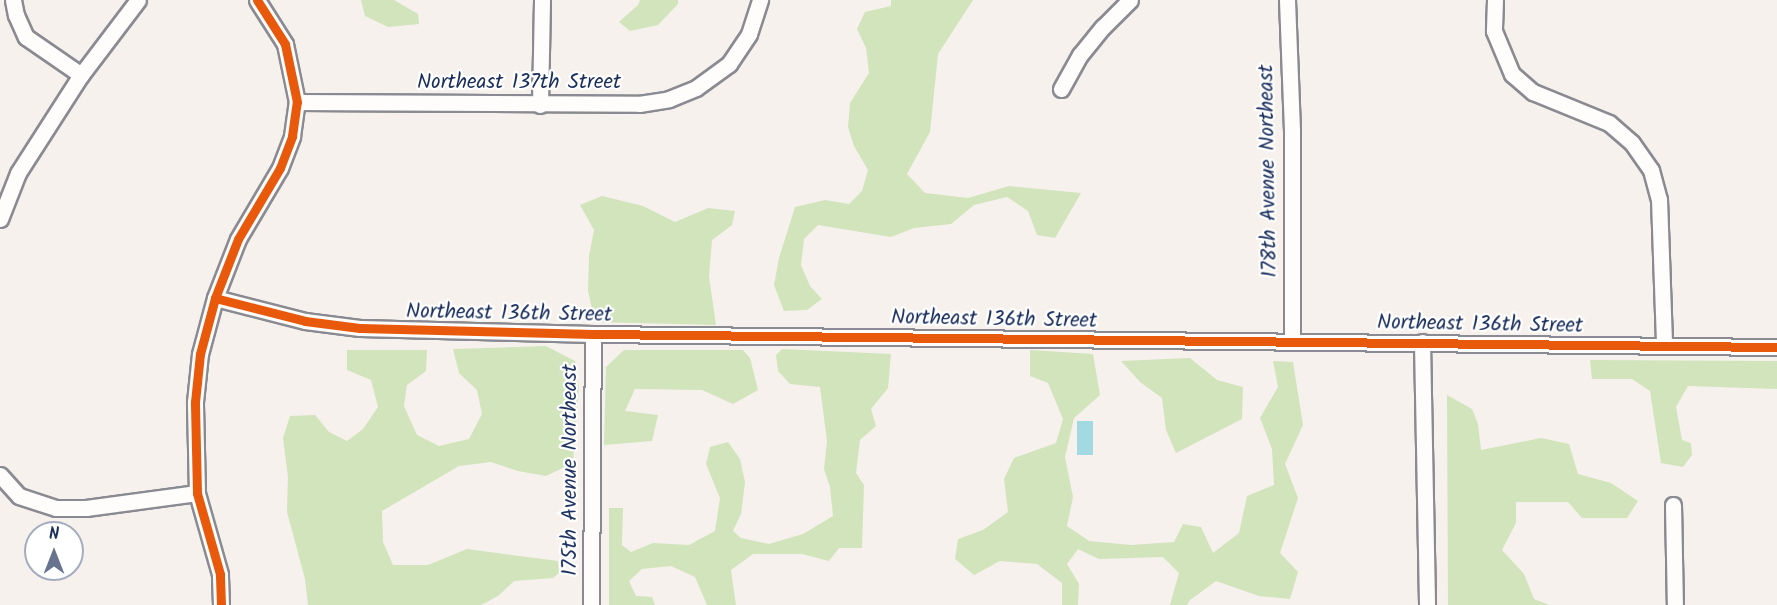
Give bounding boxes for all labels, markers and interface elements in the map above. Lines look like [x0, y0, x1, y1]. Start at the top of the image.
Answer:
street label: 178th Avenue Northeast [1255, 64, 1283, 278]
street label: Northeast 137th Street [417, 70, 621, 96]
street label: Northeast 136th Street [406, 300, 612, 328]
street label: Northeast 136th Street [891, 306, 1097, 334]
street label: Northeast 136th Street [1377, 311, 1583, 339]
street label: 175th Avenue Northeast [558, 364, 584, 576]
north arrow [24, 521, 84, 581]
text: N [49, 522, 59, 547]

